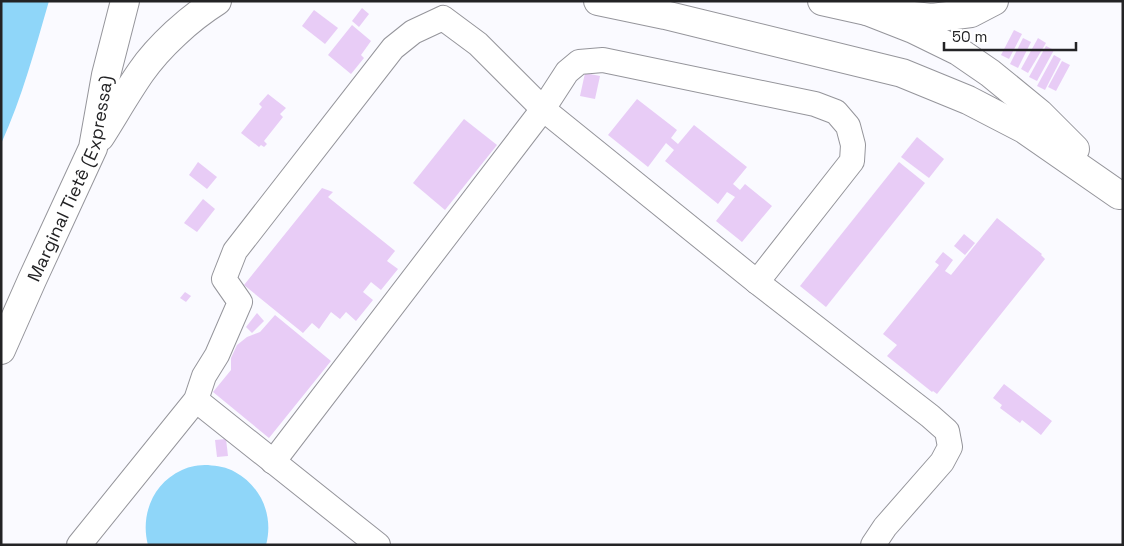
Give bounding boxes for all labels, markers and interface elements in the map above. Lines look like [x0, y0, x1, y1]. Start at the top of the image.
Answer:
scale bar [944, 20, 1076, 52]
text: 50 m [952, 27, 987, 46]
street label: Marginal Tietê (Expressa) [22, 74, 117, 285]

